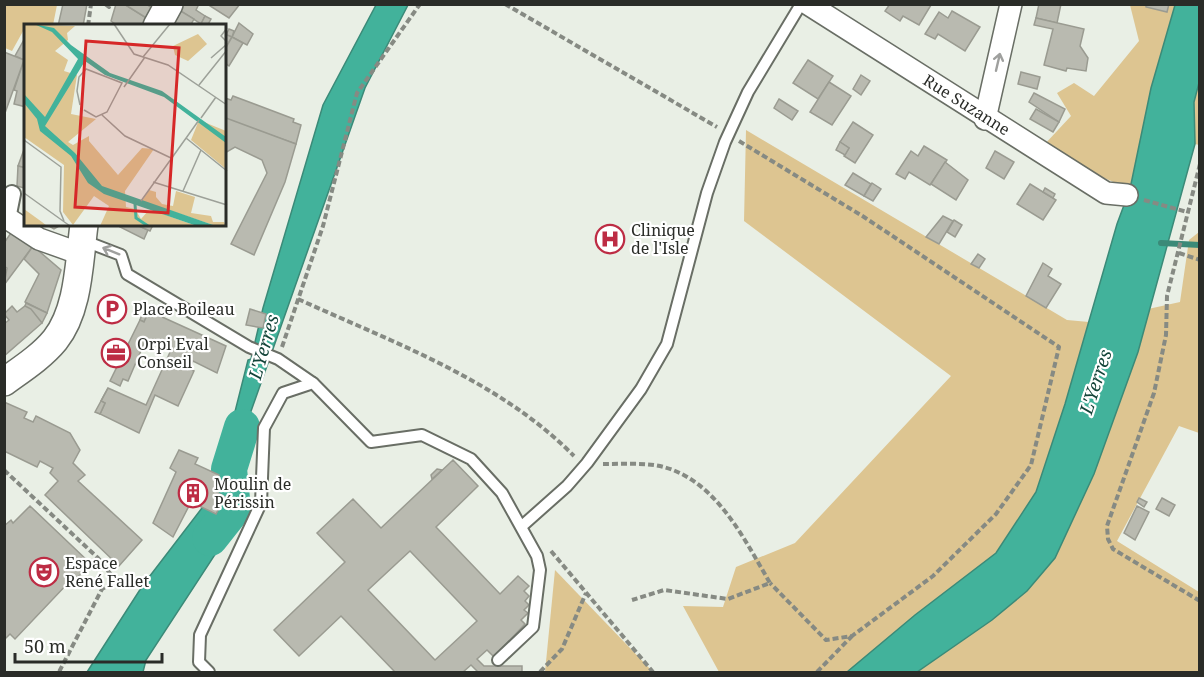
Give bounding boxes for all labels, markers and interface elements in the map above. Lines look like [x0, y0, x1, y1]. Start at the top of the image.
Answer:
inset map [24, 24, 226, 226]
one-way arrow [993, 52, 1004, 72]
street label: Rue Suzanne [919, 69, 1014, 140]
place label: Clinique de l'Isle [631, 219, 695, 259]
hospital icon: Clinique de l'Isle [594, 223, 626, 255]
one-way arrow [102, 245, 121, 256]
parking icon: Place Boileau [96, 293, 128, 325]
place label: Place Boileau [133, 298, 235, 320]
water label: L'Yerres [242, 311, 284, 383]
place label: Orpi Eval Conseil [137, 333, 209, 373]
office icon: Orpi Eval Conseil [100, 337, 132, 369]
water label: L'Yerres [1073, 346, 1117, 418]
place label: Moulin de Périssin [214, 473, 291, 513]
building icon: Moulin de Périssin [177, 477, 209, 509]
place label: Espace René Fallet [65, 552, 149, 592]
theatre icon: Espace René Fallet [28, 556, 60, 588]
scale bar [15, 626, 162, 664]
text: 50 m [24, 634, 66, 658]

